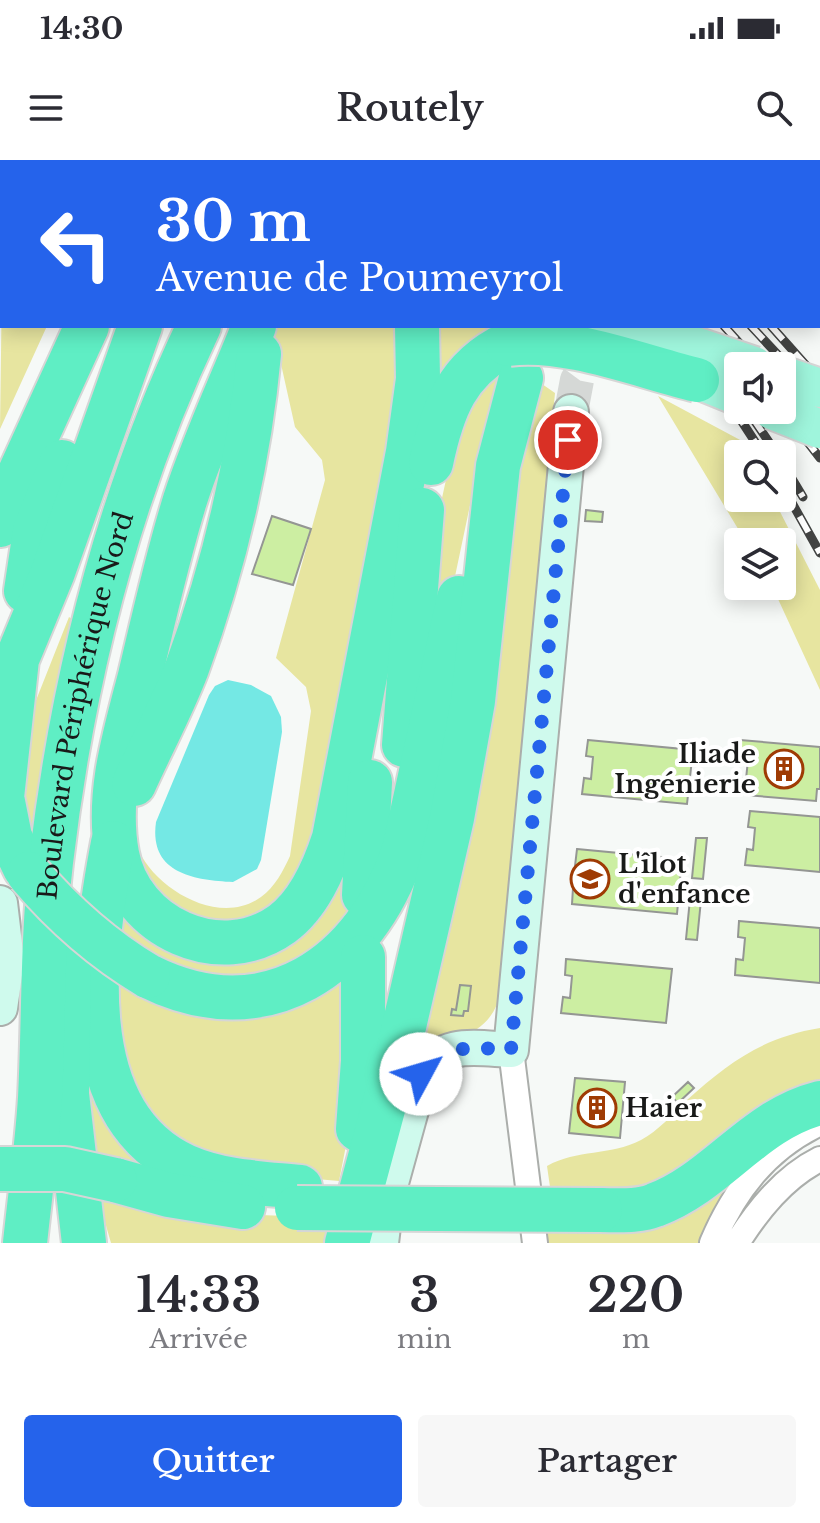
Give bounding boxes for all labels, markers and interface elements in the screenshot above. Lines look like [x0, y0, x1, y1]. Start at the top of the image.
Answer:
text: 14:30 [40, 10, 123, 47]
icon: menu [24, 86, 68, 130]
text: Routely [336, 86, 484, 131]
icon: search [752, 86, 796, 130]
text: 30 m [156, 187, 311, 256]
icon: left [24, 192, 128, 296]
text: Avenue de Poumeyrol [156, 256, 564, 301]
map controls [724, 352, 796, 600]
button: sound [724, 352, 796, 424]
pin [534, 406, 602, 474]
icon: arrive [546, 418, 590, 462]
button: search [724, 440, 796, 512]
street label: Boulevard Périphérique Nord [31, 508, 140, 901]
button: layers [724, 528, 796, 600]
place label: Iliade Ingénierie [614, 738, 756, 800]
building icon: Iliade Ingénierie [763, 748, 805, 790]
place label: L'îlot d'enfance [618, 848, 750, 910]
school or university icon: L'îlot d'enfance [569, 858, 611, 900]
position arrow [379, 1032, 463, 1116]
building icon: Haier [576, 1087, 618, 1129]
place label: Haier [625, 1092, 702, 1124]
text: 14:33 [136, 1265, 261, 1325]
text: 3 [409, 1265, 440, 1325]
text: 220 [587, 1265, 684, 1325]
text: Arrivée [149, 1323, 248, 1355]
text: min [397, 1323, 452, 1355]
text: m [622, 1323, 650, 1355]
button: Quitter [24, 1415, 402, 1507]
button: Partager [418, 1415, 796, 1507]

